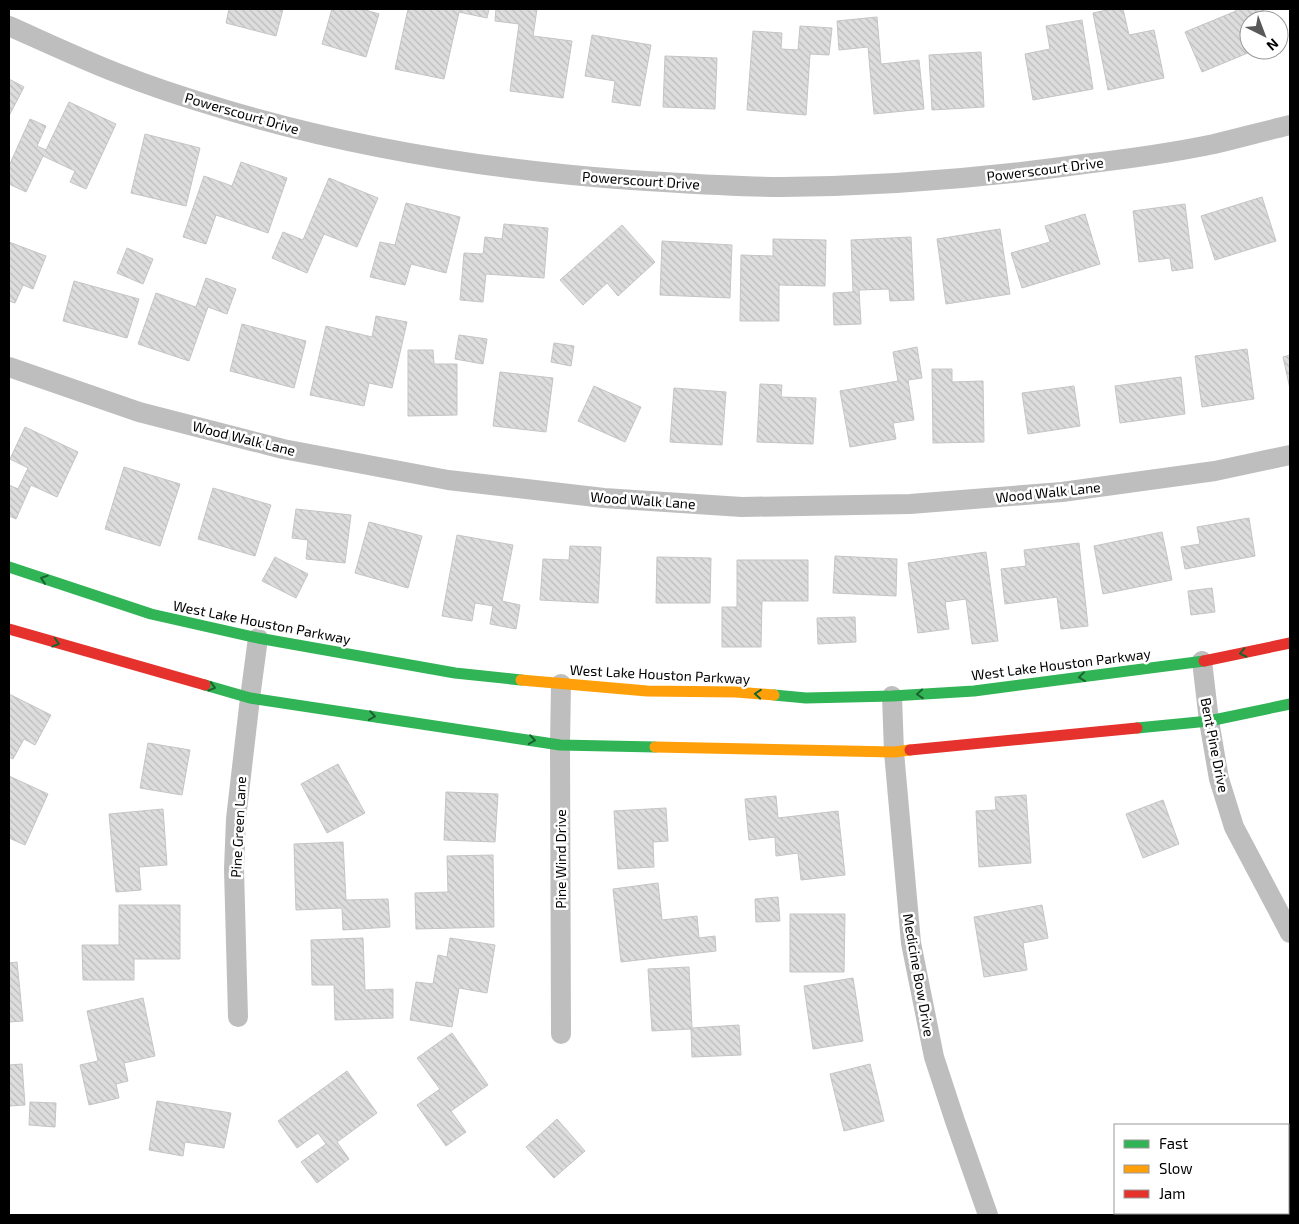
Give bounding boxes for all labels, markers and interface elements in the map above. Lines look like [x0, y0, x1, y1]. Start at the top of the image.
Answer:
north arrow [1239, 10, 1289, 60]
text: N [1264, 35, 1282, 55]
street label: Powerscourt Drive [183, 89, 301, 137]
street label: Powerscourt Drive [986, 153, 1104, 185]
street label: Powerscourt Drive [582, 167, 700, 193]
street label: Wood Walk Lane [191, 417, 297, 459]
street label: Wood Walk Lane [995, 478, 1101, 506]
street label: Wood Walk Lane [590, 488, 696, 512]
one-way arrow [41, 575, 49, 585]
street label: West Lake Houston Parkway [172, 596, 353, 648]
one-way arrow [51, 637, 59, 647]
street label: West Lake Houston Parkway [970, 644, 1152, 683]
one-way arrow [1238, 647, 1247, 658]
street label: West Lake Houston Parkway [569, 661, 751, 687]
one-way arrow [1078, 671, 1086, 682]
one-way arrow [208, 681, 216, 692]
one-way arrow [754, 689, 762, 700]
one-way arrow [916, 689, 924, 700]
street label: Bent Pine Drive [1197, 696, 1233, 794]
one-way arrow [368, 710, 376, 721]
one-way arrow [528, 735, 537, 745]
street label: Pine Green Lane [227, 776, 249, 878]
street label: Pine Wind Drive [552, 809, 569, 909]
street label: Medicine Bow Drive [900, 912, 938, 1038]
legend [1114, 1124, 1289, 1214]
text: Fast [1159, 1134, 1189, 1152]
text: Slow [1159, 1159, 1193, 1177]
text: Jam [1159, 1184, 1185, 1202]

